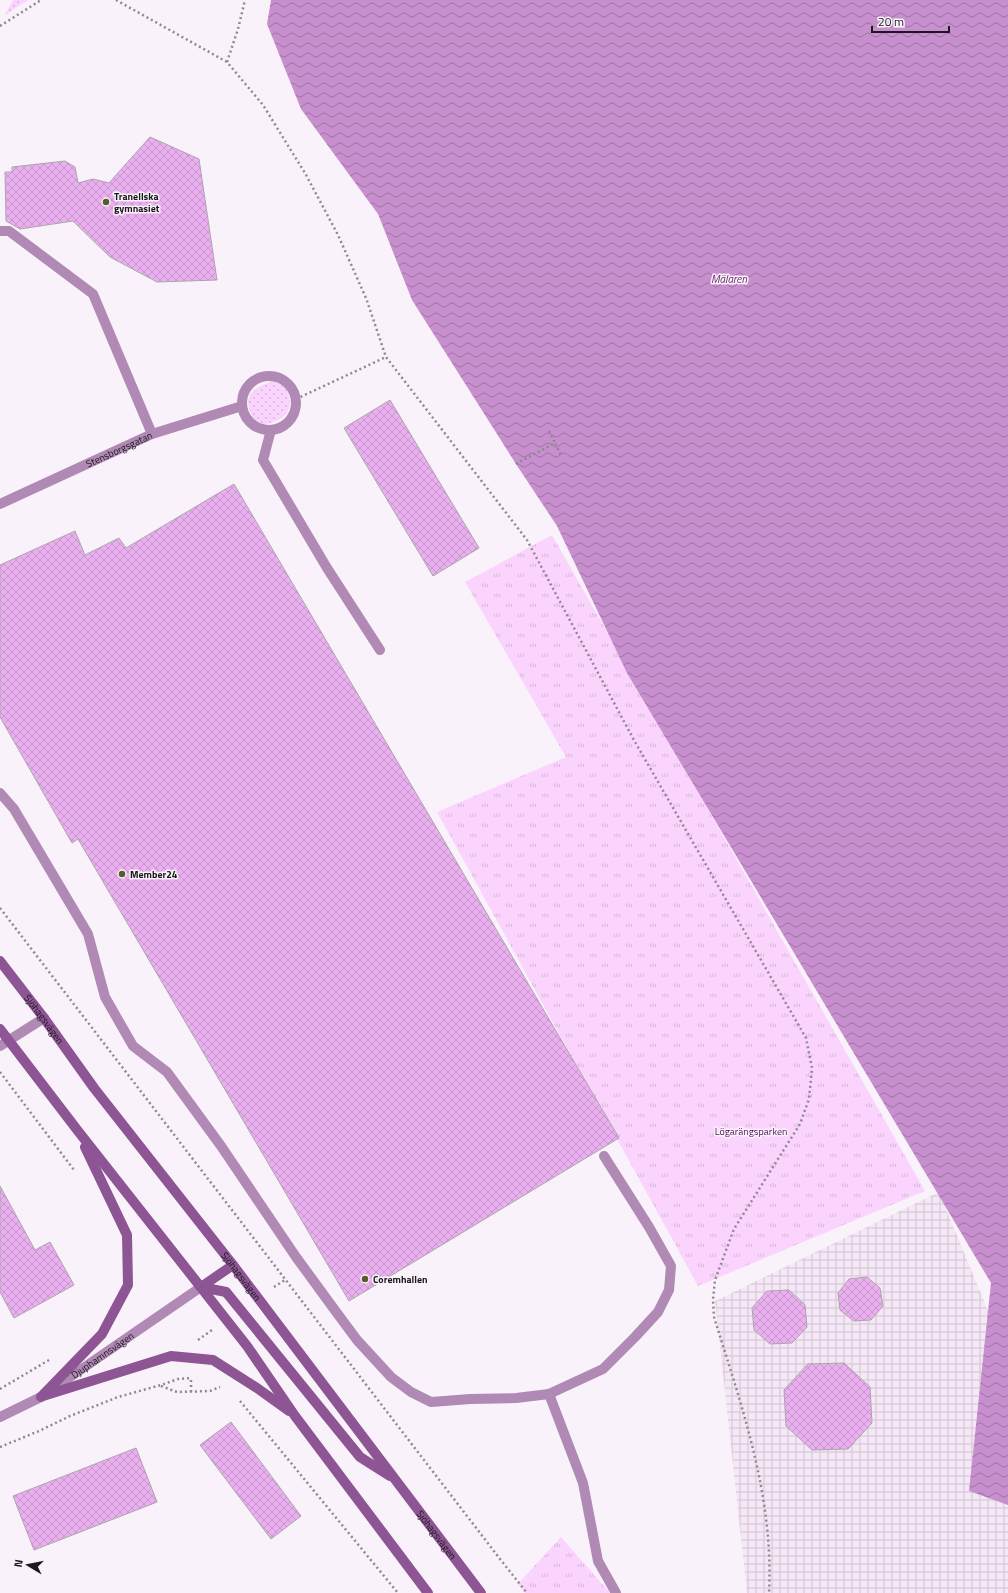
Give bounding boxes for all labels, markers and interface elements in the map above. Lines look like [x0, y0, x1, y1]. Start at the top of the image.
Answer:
scale bar [872, 8, 949, 34]
text: 20 m [878, 12, 904, 31]
place label: Tranellska gymnasiet [114, 189, 160, 216]
marker: Tranellska gymnasiet [101, 197, 111, 207]
water label: Mälaren [711, 271, 747, 287]
street label: Stensborgsgatan [83, 427, 155, 471]
place label: Member24 [130, 867, 178, 882]
marker: Member24 [117, 869, 127, 879]
street label: Sjöhagsvägen [21, 991, 68, 1047]
park label: Lögarängsparken [715, 1124, 787, 1139]
street label: Sjöhagsvägen [218, 1248, 265, 1304]
place label: Coremhallen [373, 1272, 428, 1287]
marker: Coremhallen [360, 1274, 370, 1284]
street label: Djuphamnsvägen [68, 1328, 137, 1382]
street label: Sjöhagsvägen [413, 1507, 460, 1562]
north arrow [8, 1545, 48, 1585]
text: N [10, 1558, 27, 1568]

